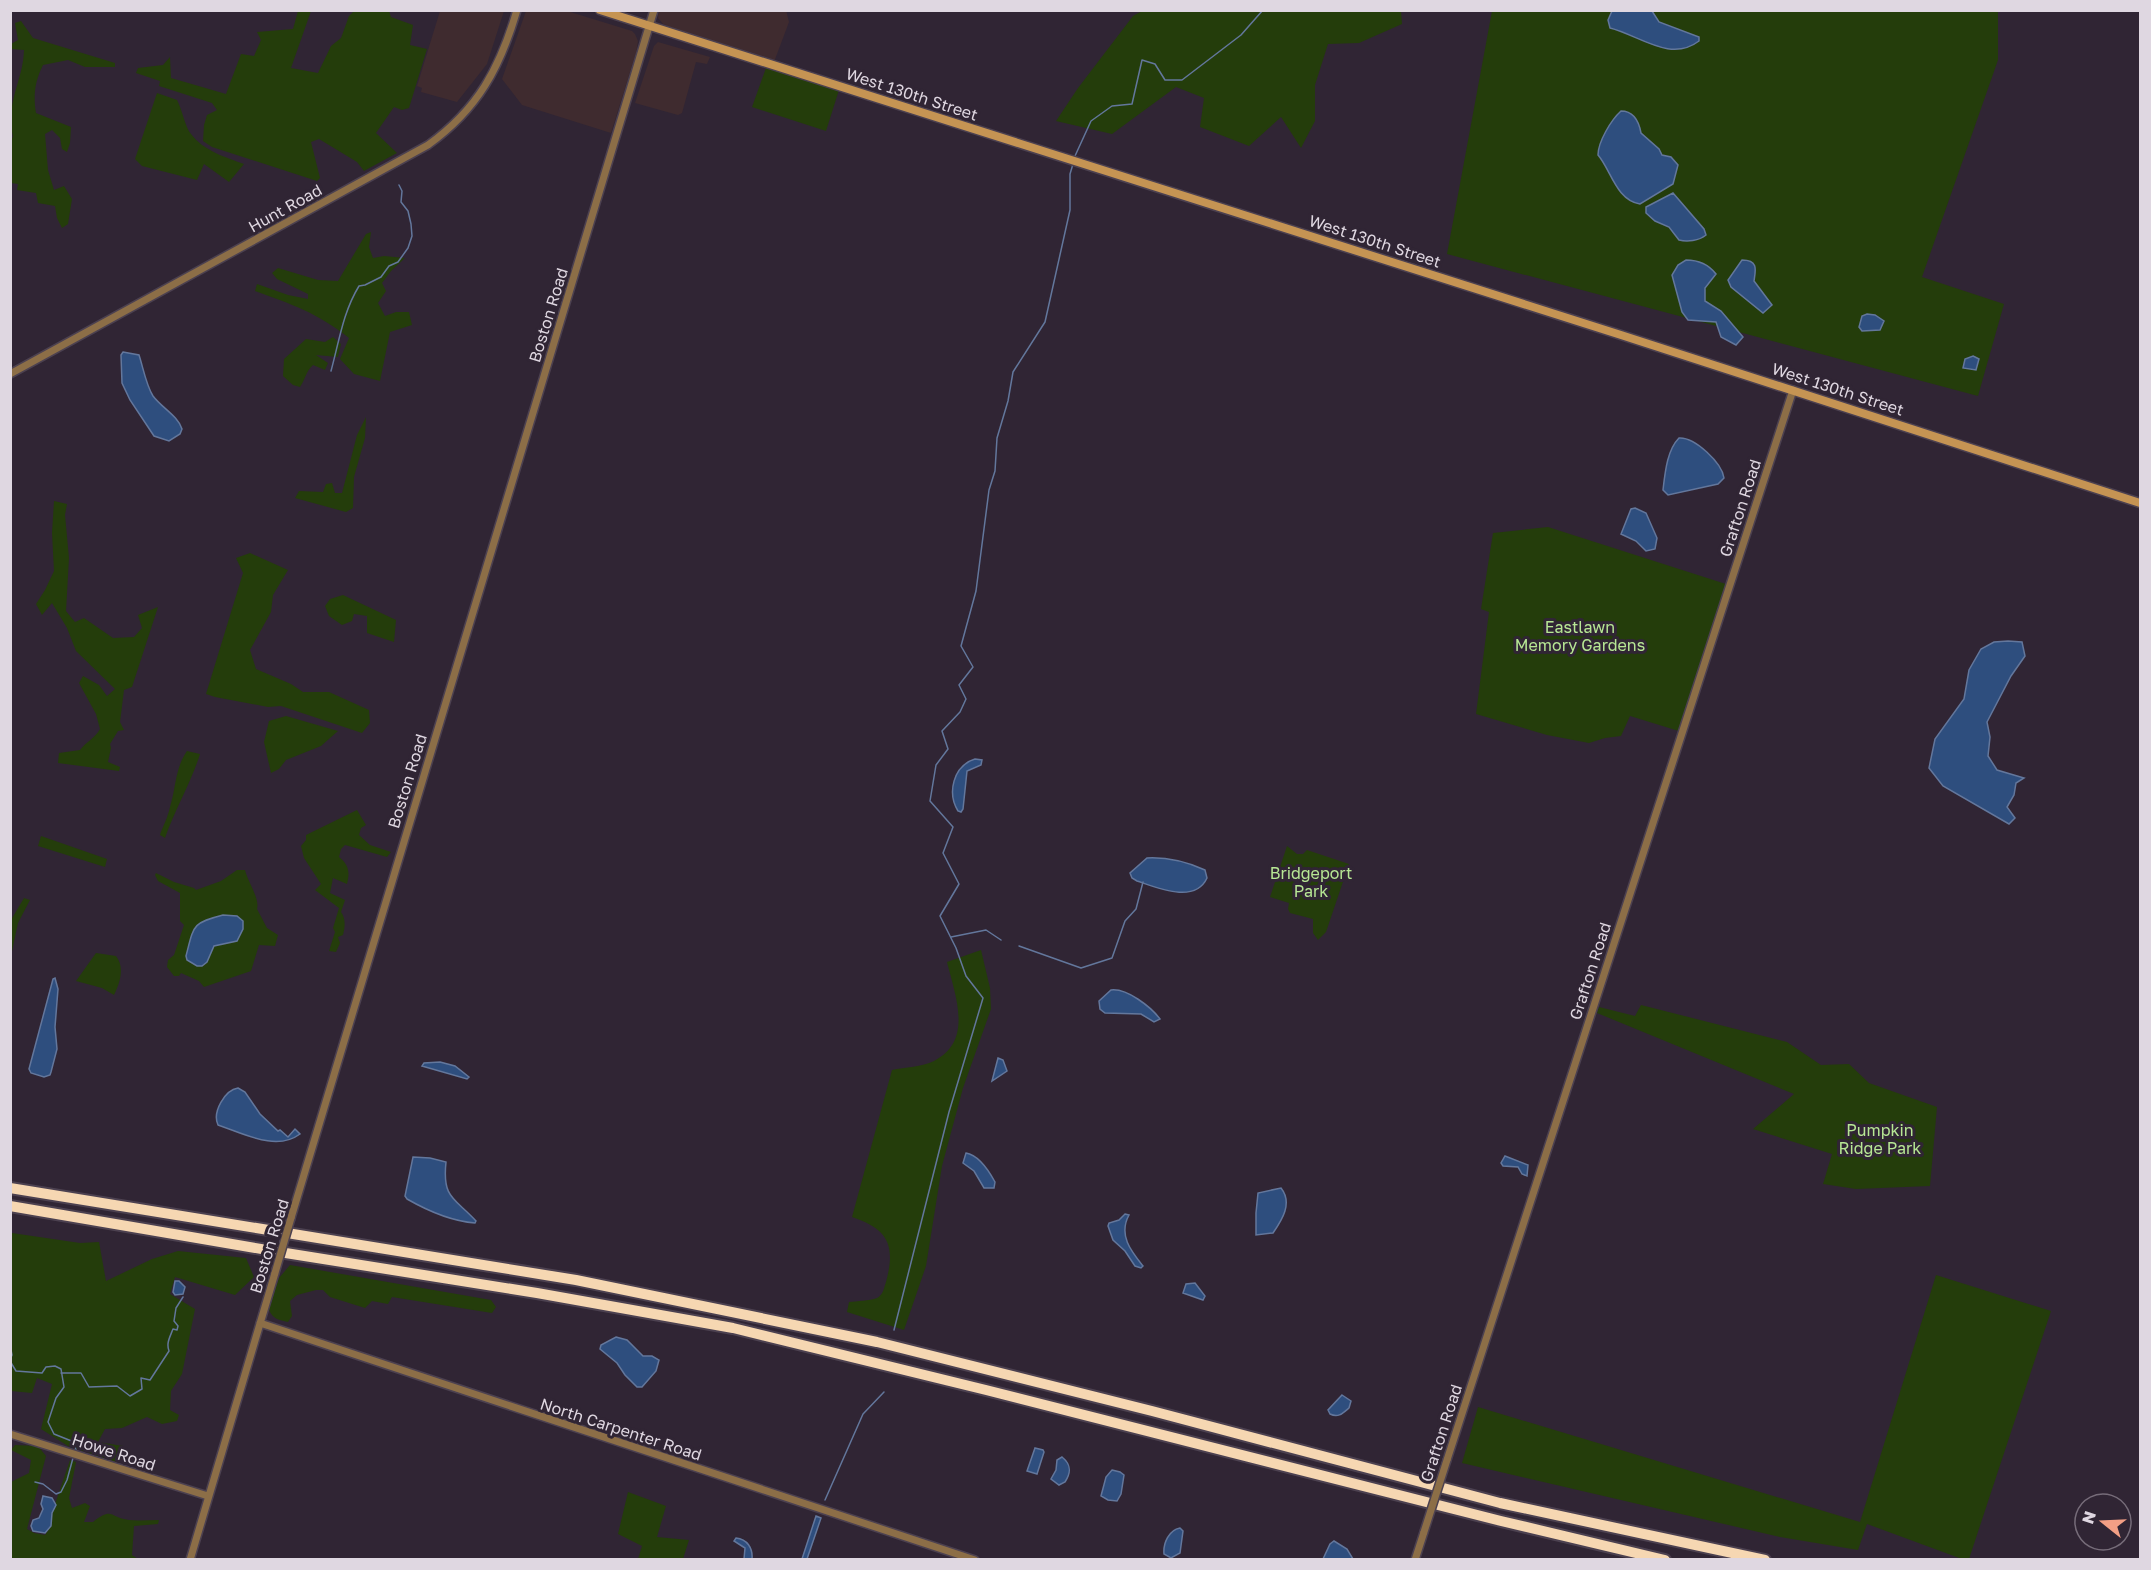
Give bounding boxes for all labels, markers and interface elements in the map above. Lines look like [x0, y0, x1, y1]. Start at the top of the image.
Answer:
street label: West 130th Street [844, 63, 980, 125]
street label: Hunt Road [245, 180, 325, 236]
street label: West 130th Street [1307, 210, 1443, 272]
street label: Boston Road [524, 265, 572, 365]
street label: West 130th Street [1770, 358, 1906, 420]
street label: Grafton Road [1715, 457, 1765, 559]
park label: Eastlawn Memory Gardens [1515, 617, 1645, 655]
street label: Boston Road [383, 731, 431, 831]
park label: Bridgeport Park [1270, 863, 1352, 901]
street label: Grafton Road [1565, 920, 1615, 1022]
park label: Pumpkin Ridge Park [1839, 1120, 1921, 1158]
street label: Boston Road [245, 1196, 293, 1296]
street label: Grafton Road [1416, 1382, 1466, 1484]
street label: North Carpenter Road [538, 1393, 704, 1465]
street label: Howe Road [70, 1429, 158, 1475]
north arrow [2073, 1492, 2133, 1552]
text: N [2077, 1508, 2100, 1526]

